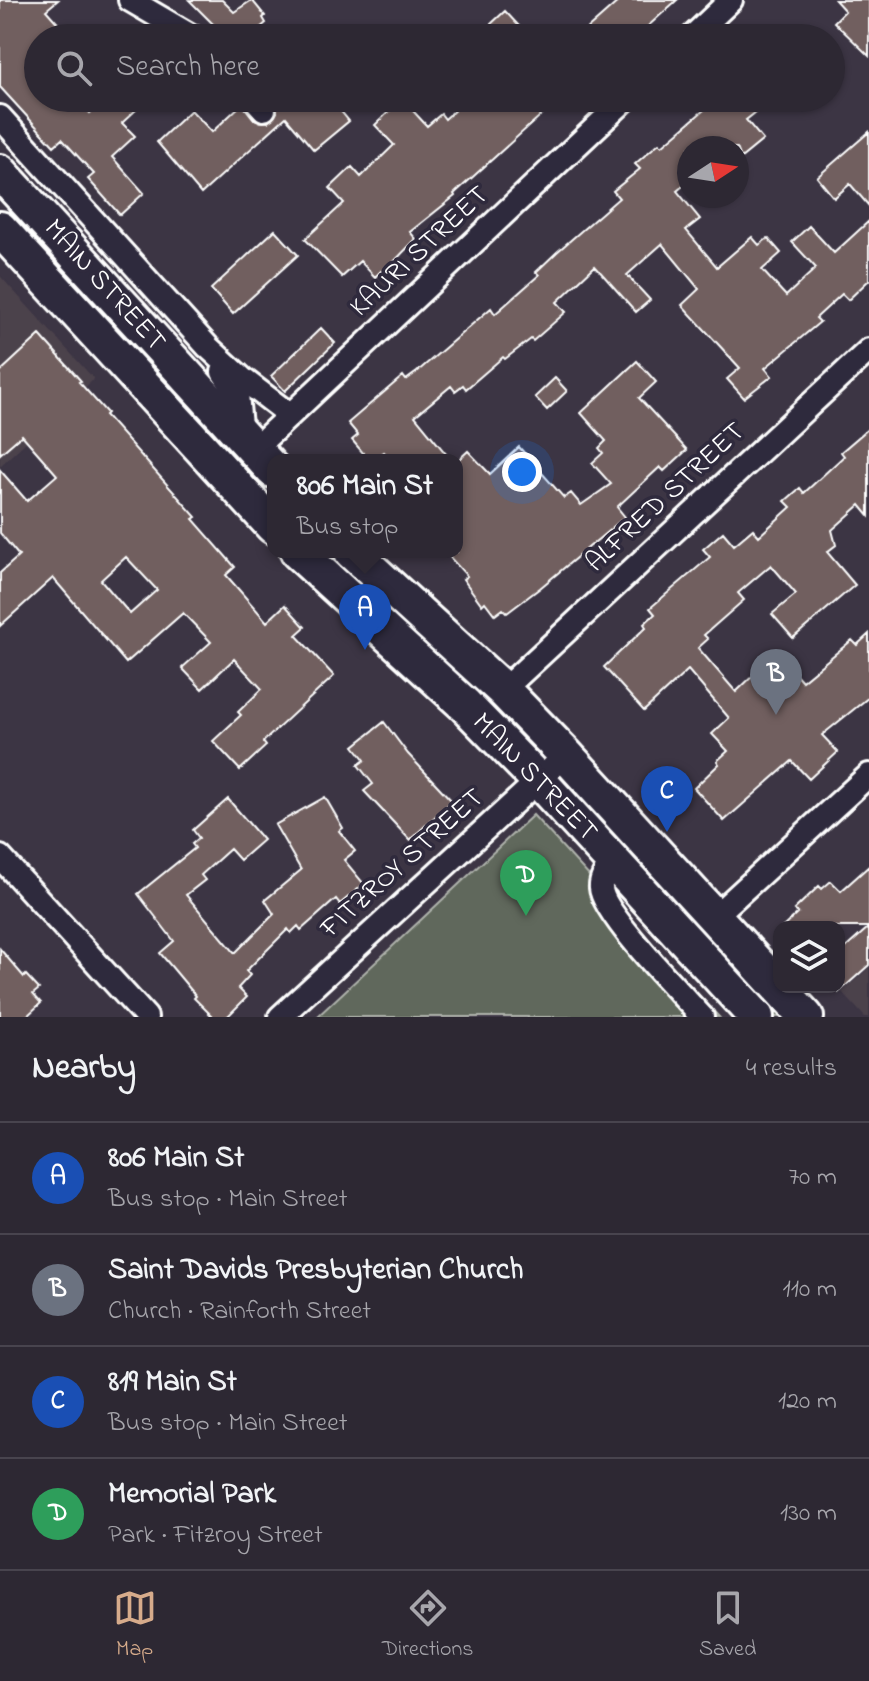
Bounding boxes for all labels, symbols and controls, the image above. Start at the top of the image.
search box [24,24,845,112]
icon: search [52,46,96,90]
text: Search here [116,46,260,90]
north arrow [677,136,749,208]
street label: KAURI STREET [341,177,499,327]
street label: MAIN STREET [33,211,175,361]
street label: ALFRED STREET [577,413,755,583]
your location [502,452,542,492]
popup [267,454,463,558]
text: 806 Main St [297,465,433,509]
text: Bus stop [297,509,398,547]
pin: A [339,584,391,650]
pin: B [750,649,802,715]
street label: MAIN STREET [462,704,606,852]
pin: C [641,766,693,832]
street label: FITZROY STREET [311,779,494,950]
pin: D [500,850,552,916]
map controls [773,921,845,993]
button: layers [773,921,845,993]
text: Nearby [32,1044,136,1094]
text: 4 results [746,1050,837,1088]
text: 806 Main St [108,1137,244,1181]
text: A [50,1159,66,1197]
text: 70 m [788,1159,837,1197]
text: Bus stop · Main Street [108,1181,348,1219]
text: Saint Davids Presbyterian Church [108,1249,524,1293]
text: B [49,1271,67,1309]
text: 110 m [783,1271,837,1309]
text: Church · Rainforth Street [108,1293,371,1331]
text: 819 Main St [108,1361,237,1405]
text: C [51,1383,65,1421]
text: 120 m [778,1383,837,1421]
text: Bus stop · Main Street [108,1405,348,1443]
text: Memorial Park [108,1473,276,1517]
text: D [48,1495,68,1533]
text: 130 m [780,1495,837,1533]
text: Park · Fitzroy Street [108,1517,323,1555]
tab: Map [113,1586,157,1666]
tab: Directions [382,1586,474,1666]
tab: Saved [699,1586,756,1666]

